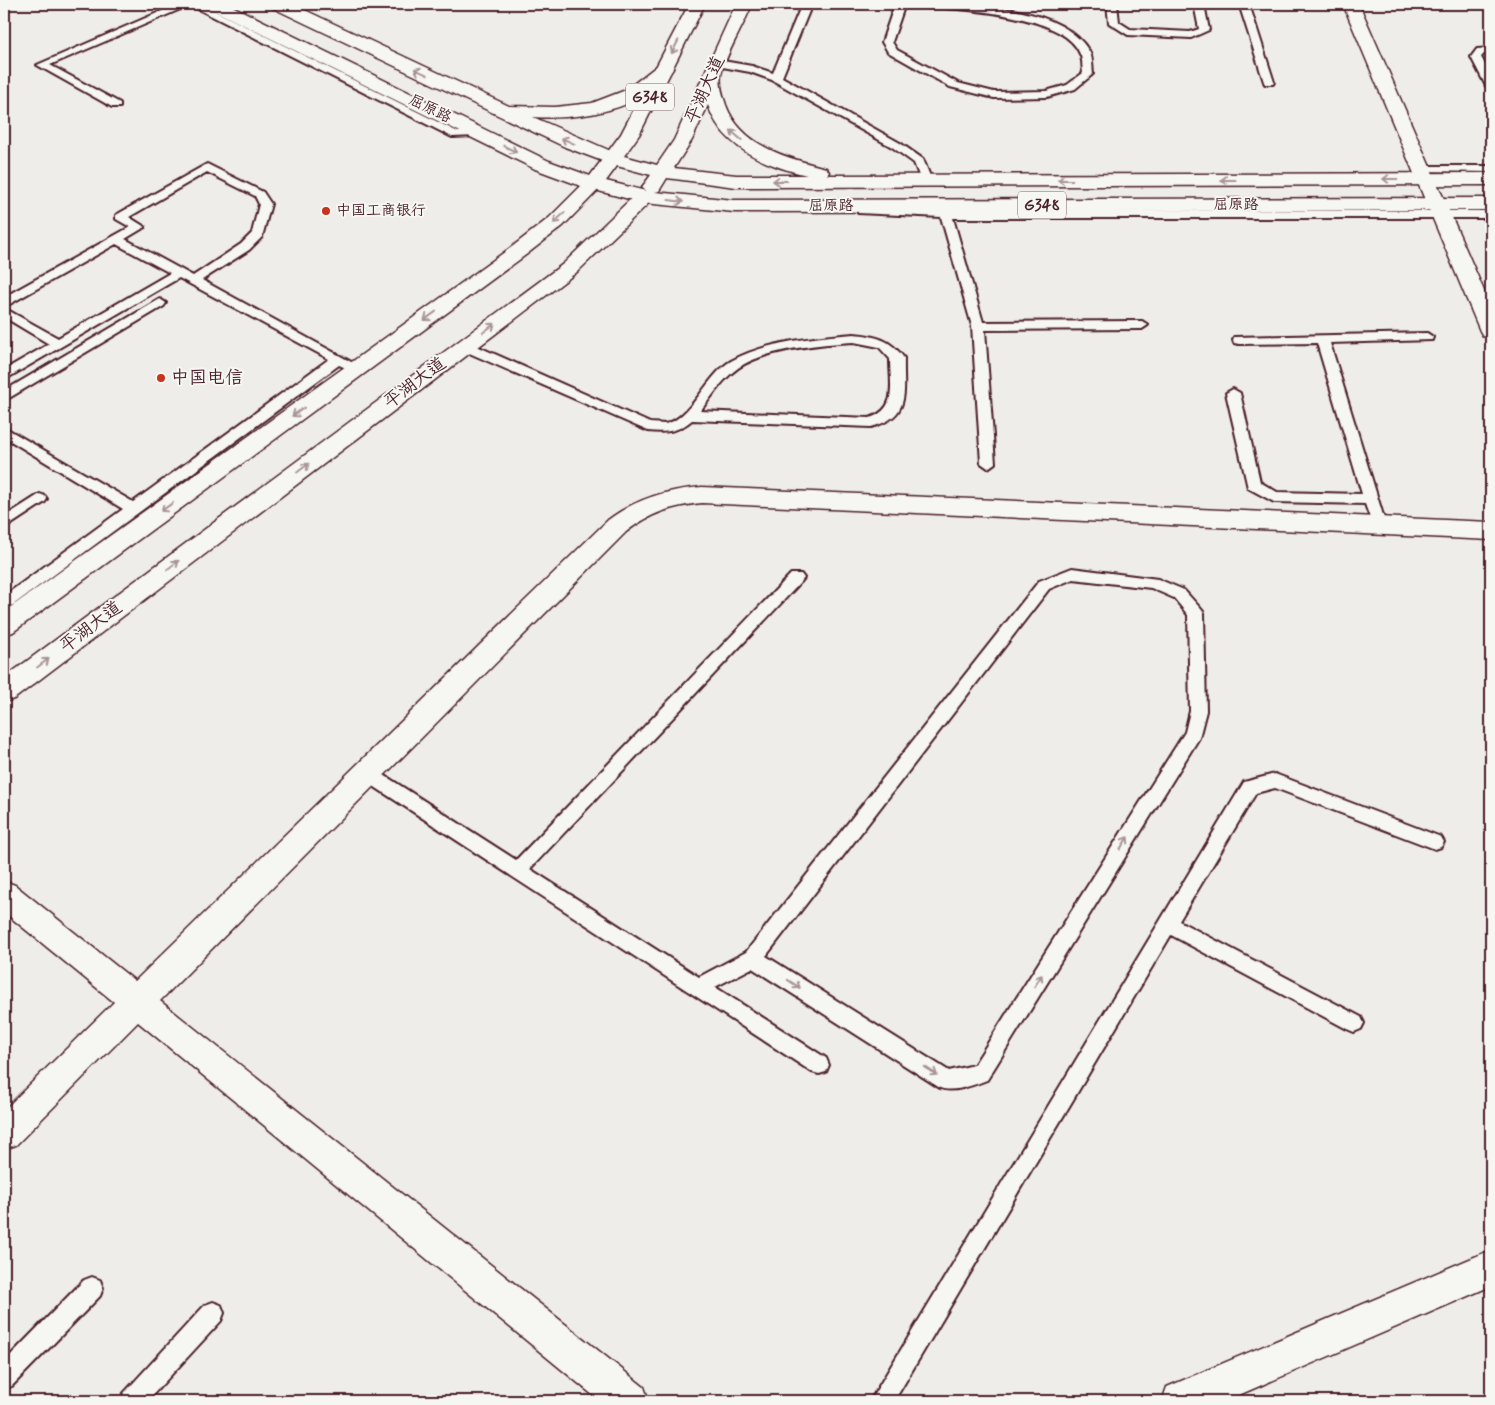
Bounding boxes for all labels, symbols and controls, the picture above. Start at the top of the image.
one-way arrow [670,39,679,54]
street label: 平湖大道 [679,52,731,128]
one-way arrow [414,66,429,76]
road number: G348 [626,84,674,110]
street label: 屈原路 [405,90,455,128]
one-way arrow [729,129,742,140]
one-way arrow [561,136,576,146]
one-way arrow [502,145,517,154]
one-way arrow [1382,174,1398,184]
one-way arrow [1057,175,1074,185]
one-way arrow [1220,175,1236,185]
one-way arrow [772,176,788,186]
road number: G348 [1018,192,1066,218]
street label: 屈原路 [1213,195,1259,215]
one-way arrow [668,196,684,206]
street label: 屈原路 [808,196,854,216]
place label: 中国工商银行 [336,201,426,221]
marker: 中国工商银行 [320,205,332,217]
one-way arrow [553,212,566,224]
one-way arrow [423,311,437,321]
one-way arrow [482,323,496,333]
street label: 平湖大道 [379,352,451,414]
place label: 中国电信 [171,366,243,390]
marker: 中国电信 [155,372,167,384]
one-way arrow [292,406,305,417]
one-way arrow [296,463,310,473]
one-way arrow [160,502,174,512]
one-way arrow [166,560,179,571]
street label: 平湖大道 [55,596,127,658]
one-way arrow [36,658,50,668]
one-way arrow [1120,836,1130,850]
one-way arrow [1033,974,1043,988]
one-way arrow [786,979,800,989]
one-way arrow [923,1067,937,1077]

